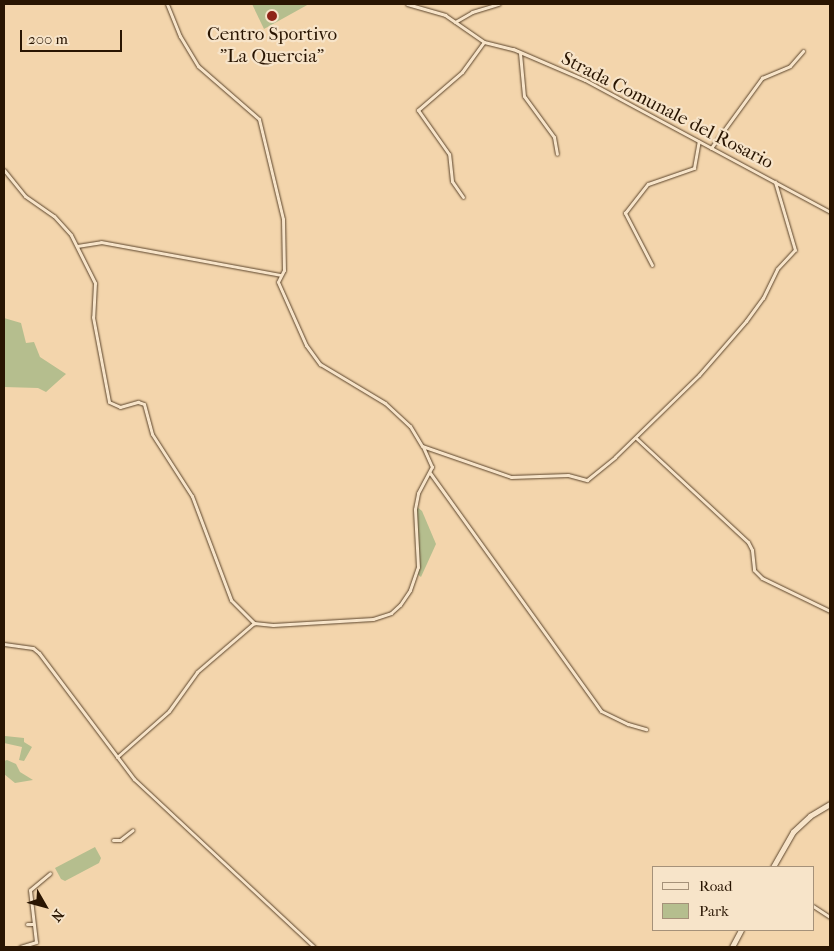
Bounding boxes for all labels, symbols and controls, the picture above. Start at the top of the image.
marker: Centro Sportivo "La Quercia" [266,10,278,22]
scale bar [22,20,125,52]
place label: Centro Sportivo "La Quercia" [207,24,337,68]
text: 200 m [28,30,68,48]
street label: Strada Comunale del Rosario [557,48,777,174]
legend [652,866,814,931]
text: Road [699,877,732,895]
north arrow [20,881,70,931]
text: Park [699,902,729,920]
text: N [47,906,67,925]

